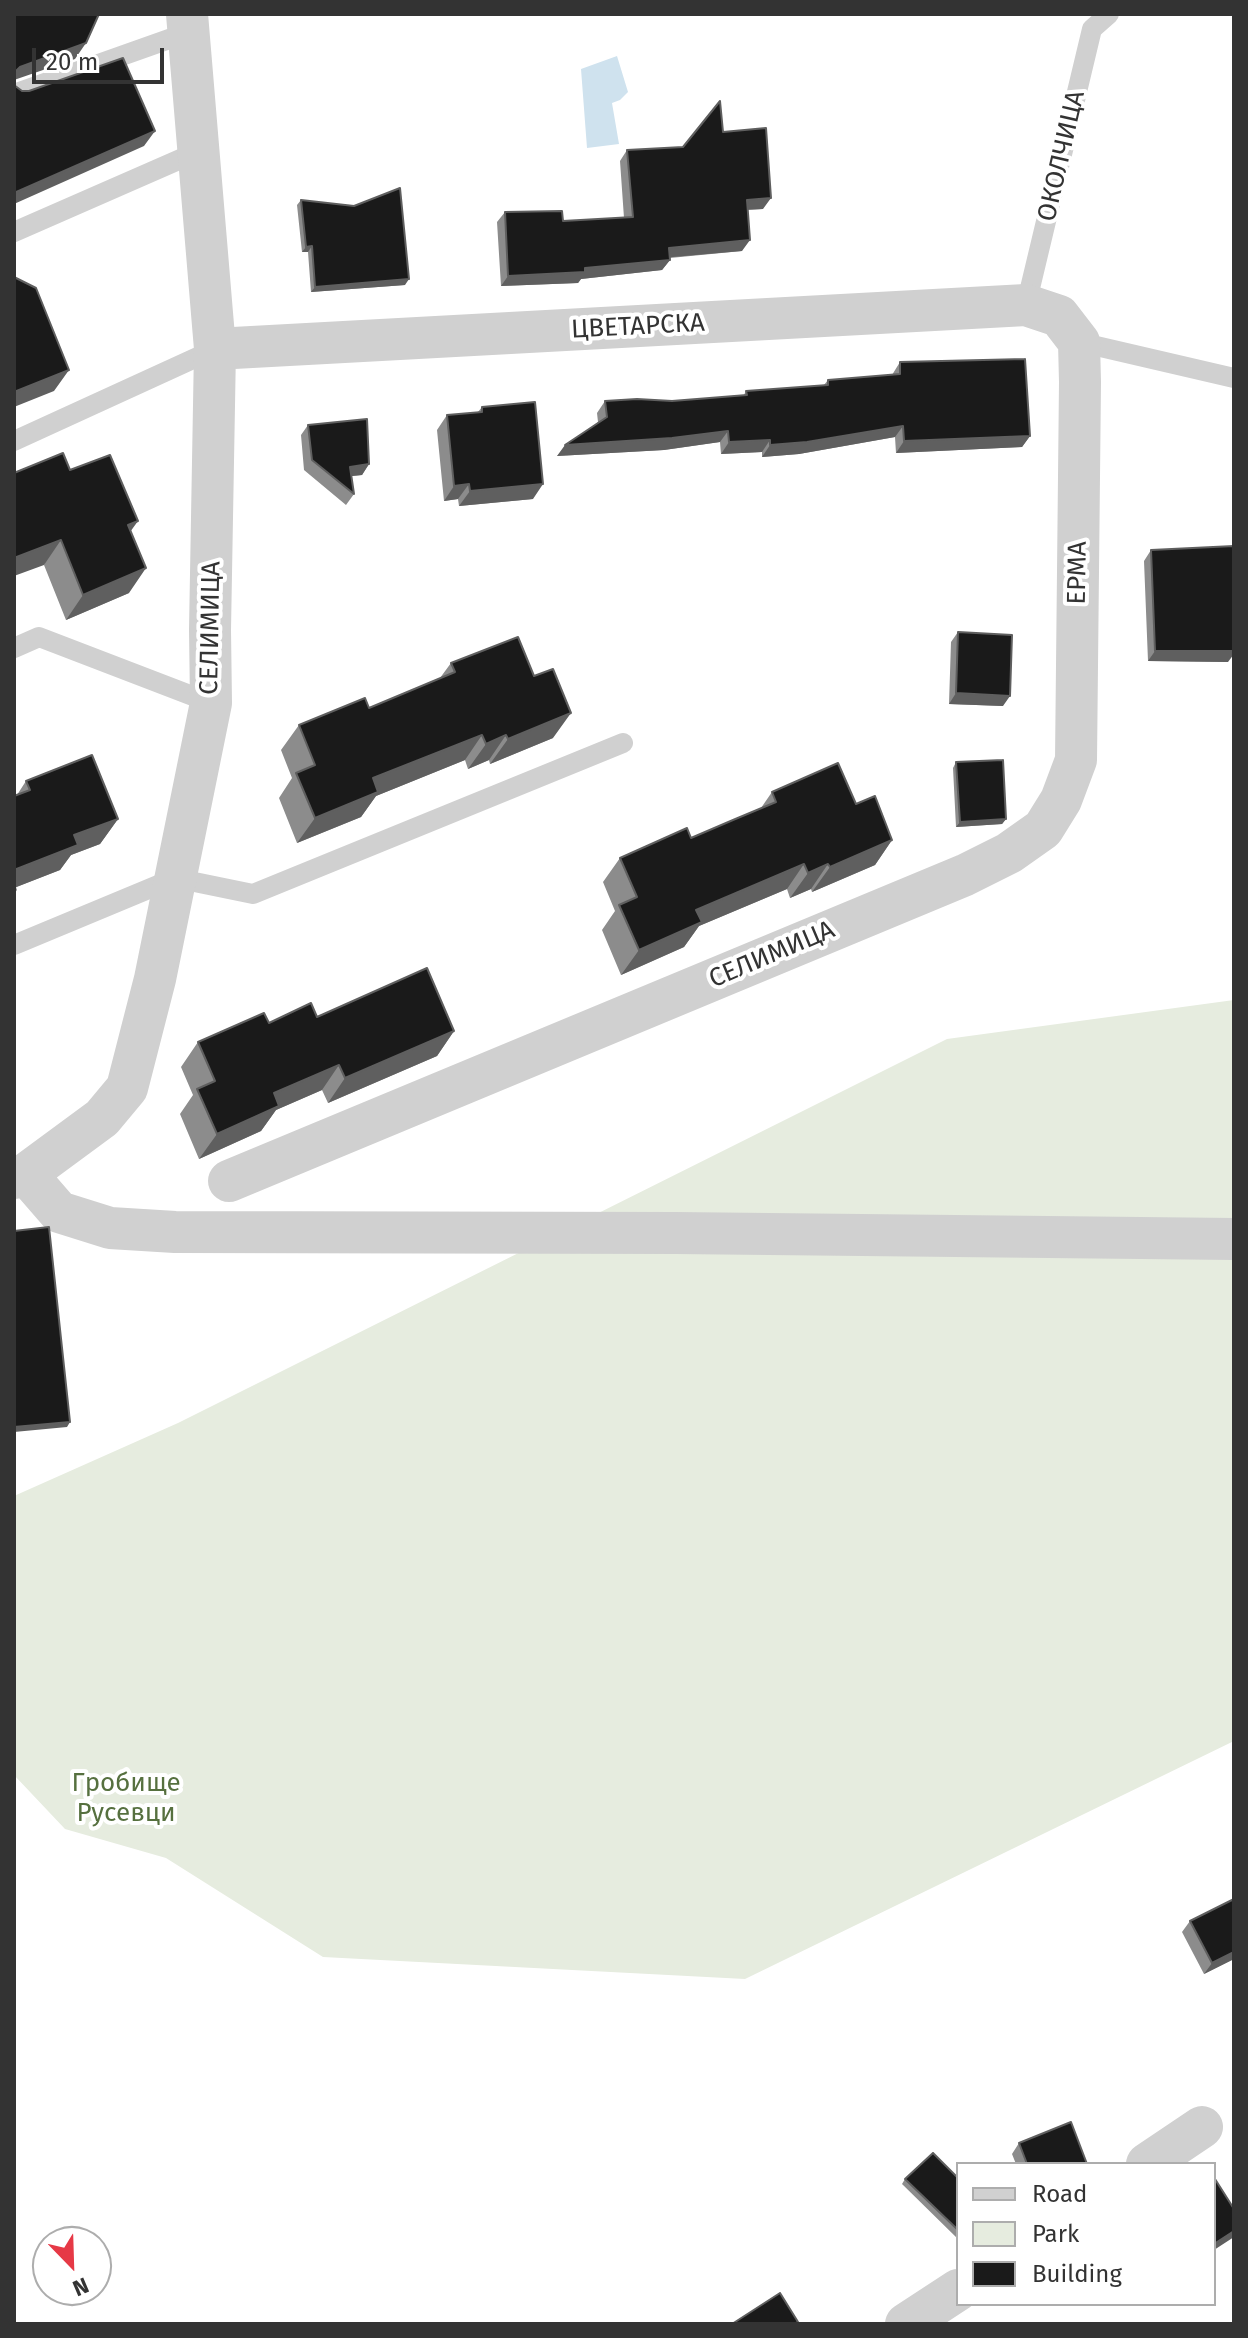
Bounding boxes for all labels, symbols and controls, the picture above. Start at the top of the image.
scale bar [36,32,168,82]
text: 20 m [46,48,98,76]
street label: ОКОЛЧИЦА [1032,87,1092,225]
street label: ЦВЕТАРСКА [570,308,706,346]
street label: ЕРМА [1062,541,1094,605]
street label: СЕЛИМИЦА [194,561,228,695]
street label: СЕЛИМИЦА [704,915,840,995]
park label: Гробище Русевци [71,1768,181,1830]
legend [956,2162,1216,2306]
text: Road [1032,2180,1087,2208]
text: Park [1032,2220,1079,2248]
north arrow [32,2226,112,2306]
text: Building [1032,2260,1122,2288]
text: N [69,2271,93,2302]

